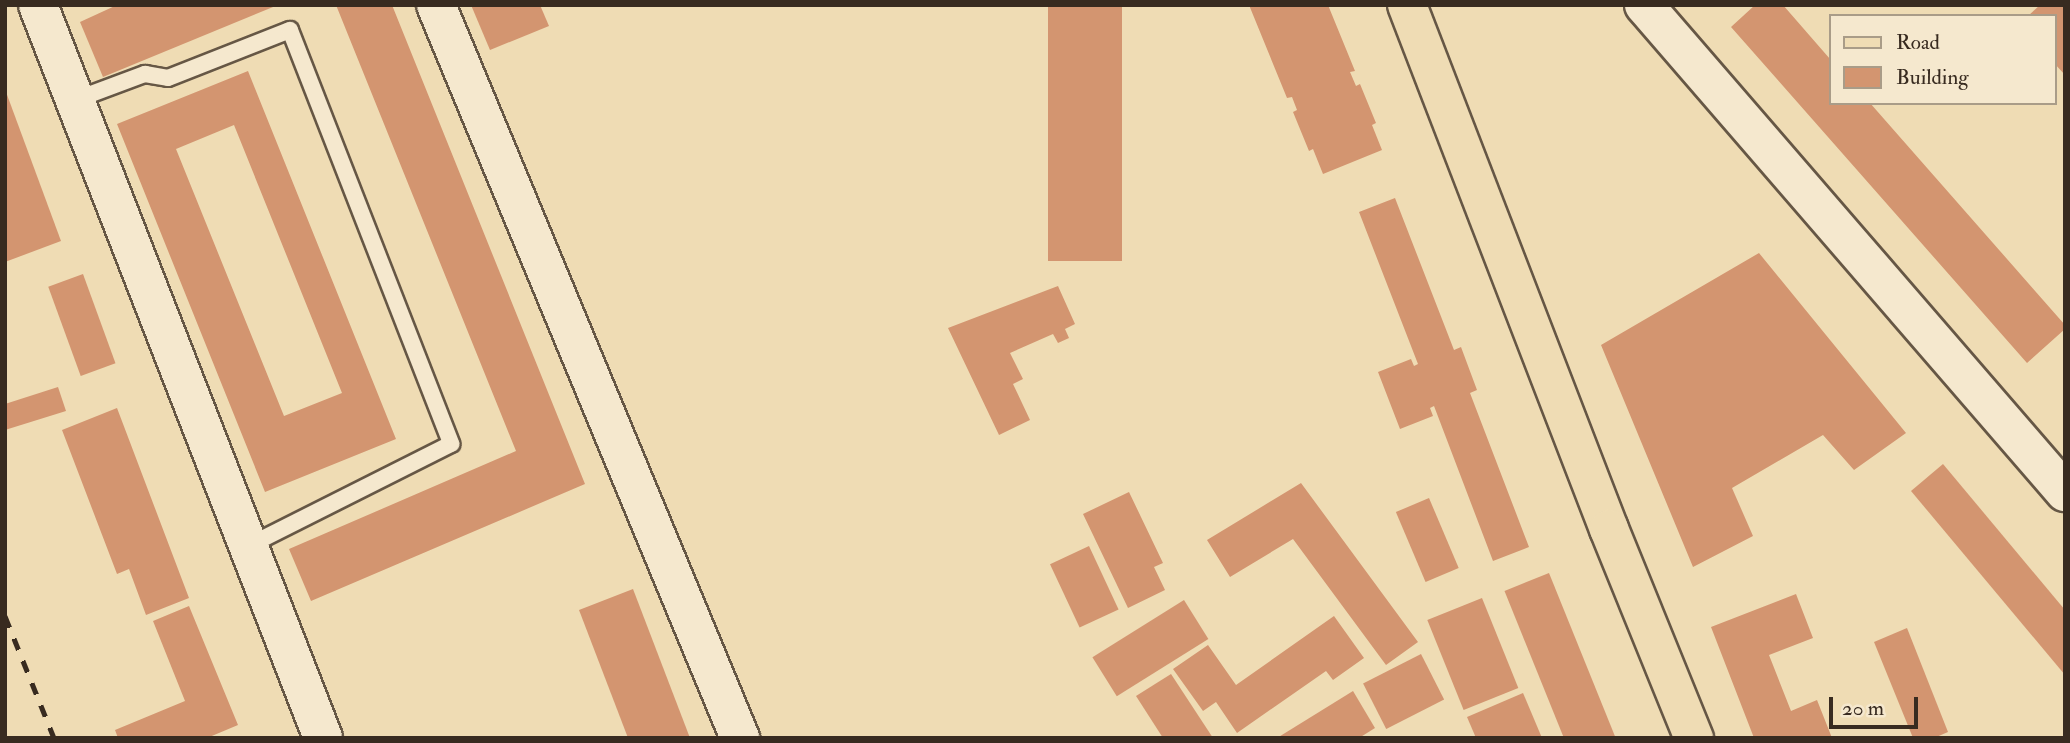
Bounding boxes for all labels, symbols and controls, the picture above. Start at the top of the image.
legend [1828,14,2056,105]
text: Road [1896,29,1940,56]
text: Building [1896,64,1969,91]
scale bar [1832,684,1921,728]
text: 20 m [1842,695,1884,722]

